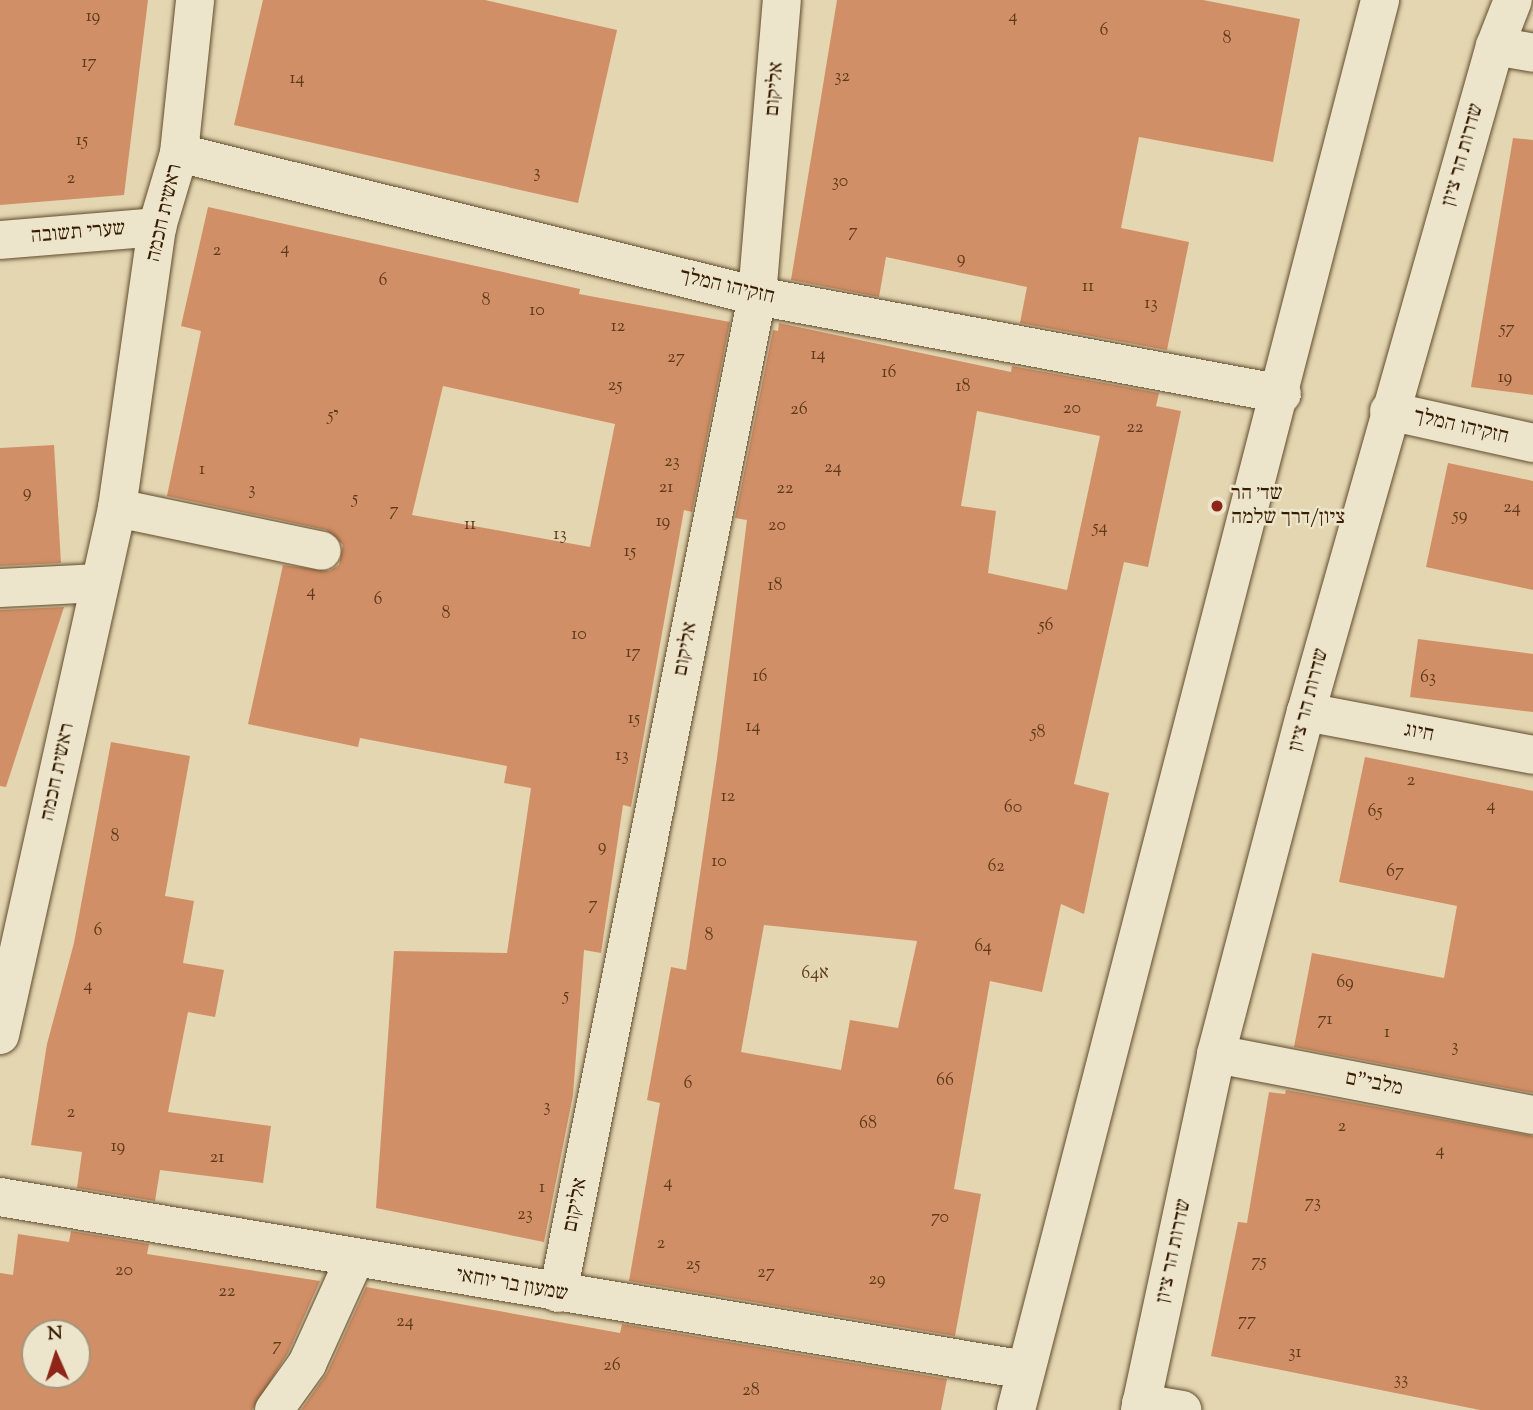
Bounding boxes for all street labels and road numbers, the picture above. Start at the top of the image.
street label: אליקום [760,61,790,117]
street label: שדרות הר ציון [1436,101,1490,209]
street label: ראשית חכמה [141,162,189,264]
street label: שערי תשובה [30,216,126,250]
street label: חזקיהו המלך [677,264,777,310]
street label: חזקיהו המלך [1411,404,1511,450]
street label: אליקום [668,620,704,678]
street label: שדרות הר ציון [1283,646,1335,754]
street label: חיוג [1402,718,1436,748]
street label: ראשית חכמה [35,721,81,823]
street label: מלבי"ם [1343,1066,1405,1102]
street label: אליקום [558,1176,594,1234]
street label: שדרות הר ציון [1151,1197,1197,1305]
street label: שמעון בר יוחאי [454,1263,570,1307]

